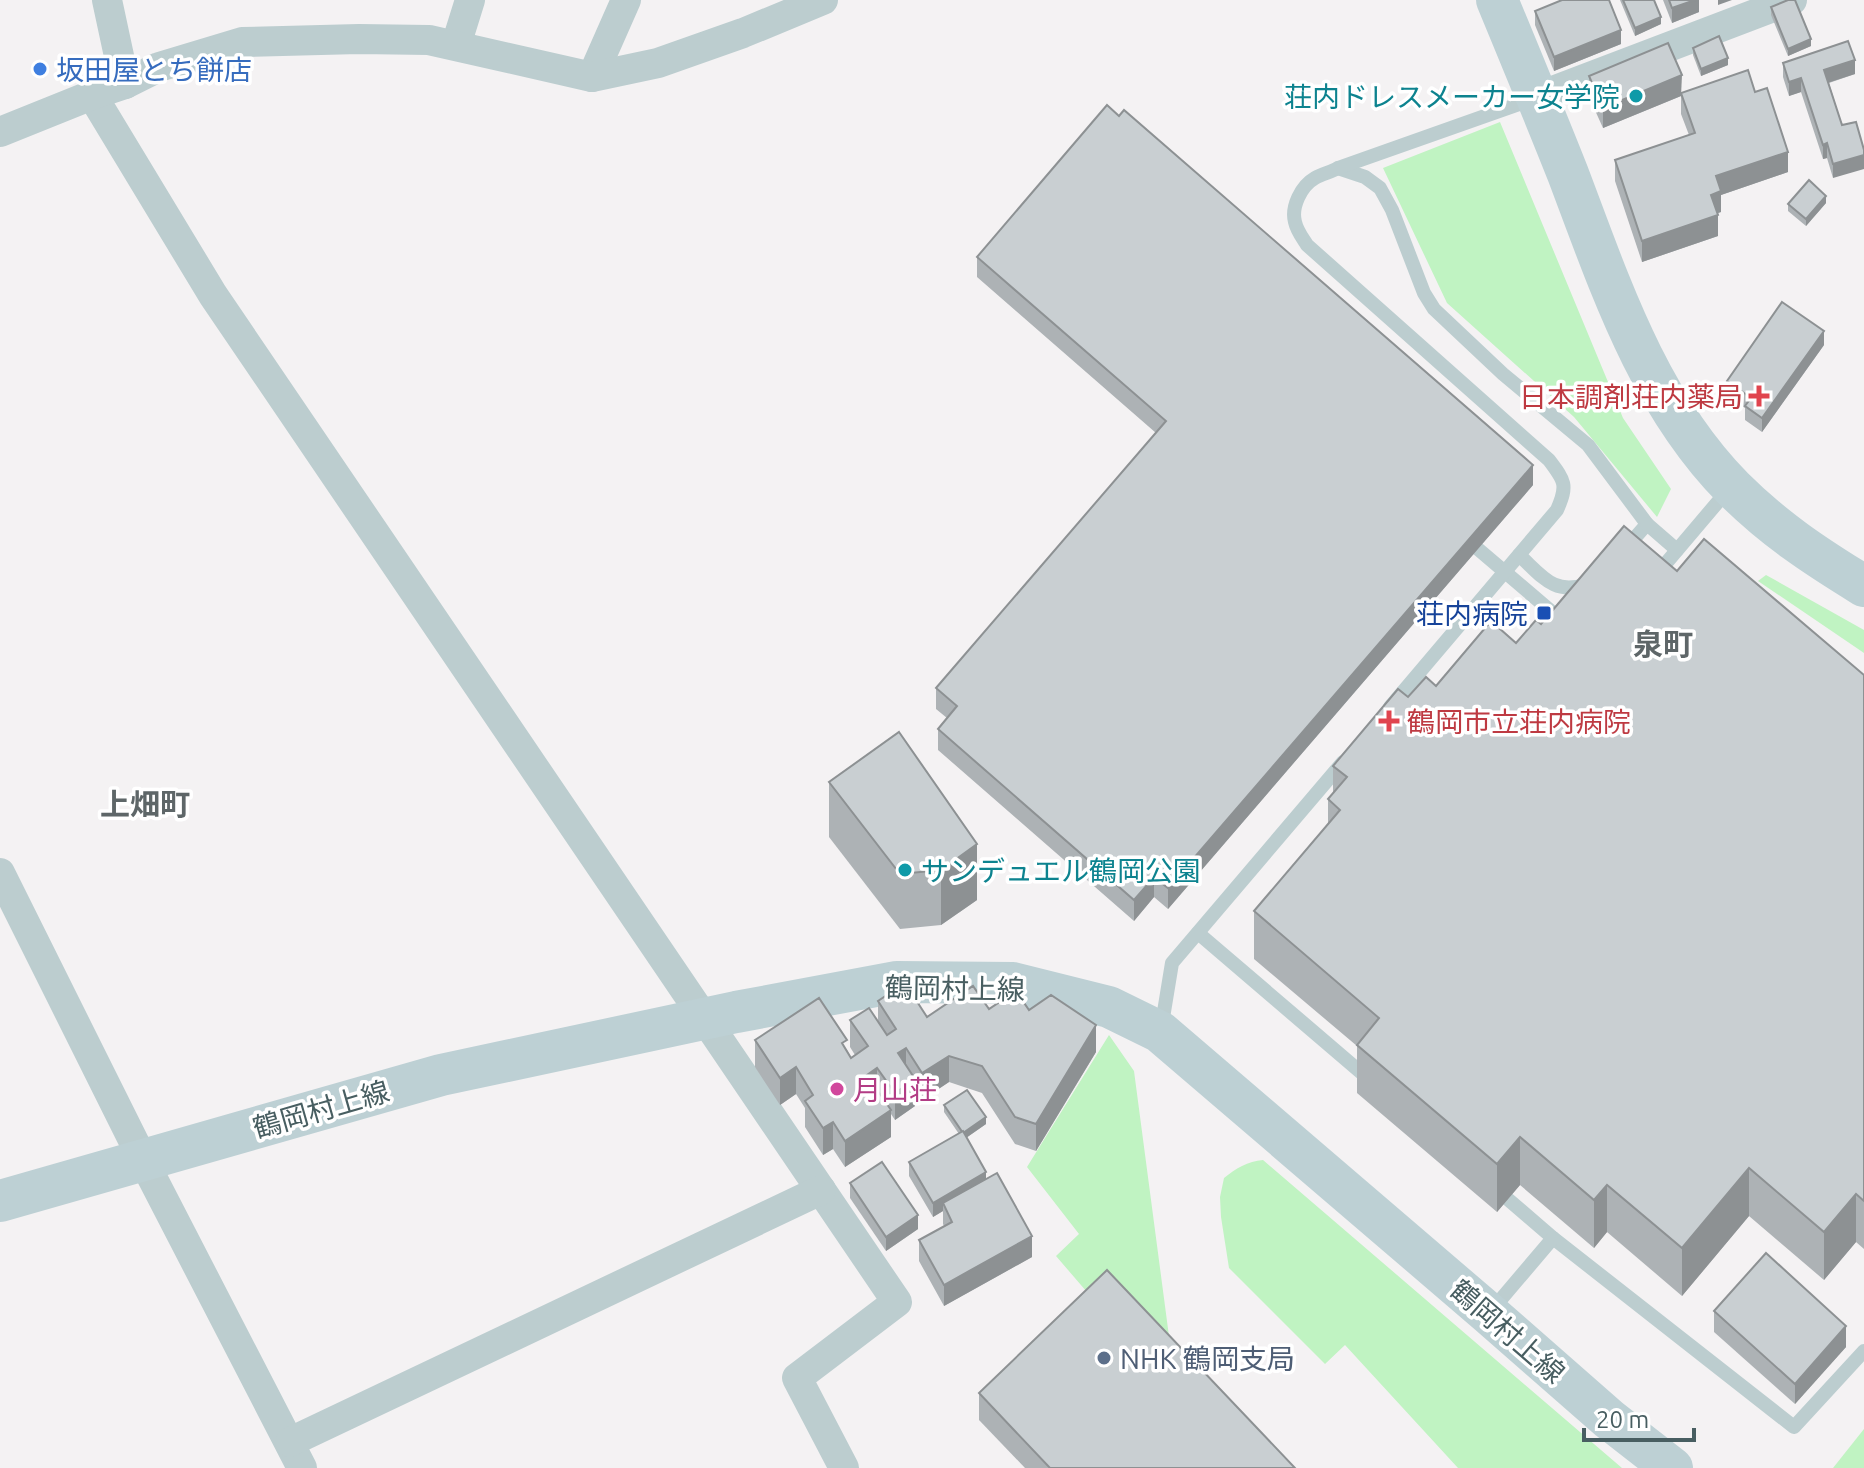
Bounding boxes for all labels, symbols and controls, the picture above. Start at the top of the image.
place label: 坂田屋とち餅店 [56,54,252,85]
marker: 坂田屋とち餅店 [31,60,49,78]
place label: 荘内ドレスメーカー女学院 [1284,81,1620,112]
marker: 荘内ドレスメーカー女学院 [1627,87,1645,105]
place label: 日本調剤荘内薬局 [1519,381,1743,412]
marker: 日本調剤荘内薬局 [1750,387,1768,405]
place label: 荘内病院 [1416,598,1528,629]
marker: 荘内病院 [1535,604,1553,622]
district label: 泉町 [1633,627,1693,661]
place label: 鶴岡市立荘内病院 [1407,706,1631,737]
marker: 鶴岡市立荘内病院 [1378,710,1400,732]
district label: 上畑町 [100,787,190,821]
place label: サンデュエル鶴岡公園 [921,855,1201,886]
marker: サンデュエル鶴岡公園 [896,861,914,879]
street label: 鶴岡村上線 [885,971,1025,1005]
place label: 月山荘 [853,1074,937,1105]
street label: 鶴岡村上線 [249,1075,393,1143]
marker: 月山荘 [828,1080,846,1098]
street label: 鶴岡村上線 [1445,1273,1571,1389]
place label: NHK 鶴岡支局 [1120,1343,1295,1374]
marker: NHK 鶴岡支局 [1095,1349,1113,1367]
scale bar [1584,1392,1694,1442]
text: 20 m [1596,1406,1649,1433]

